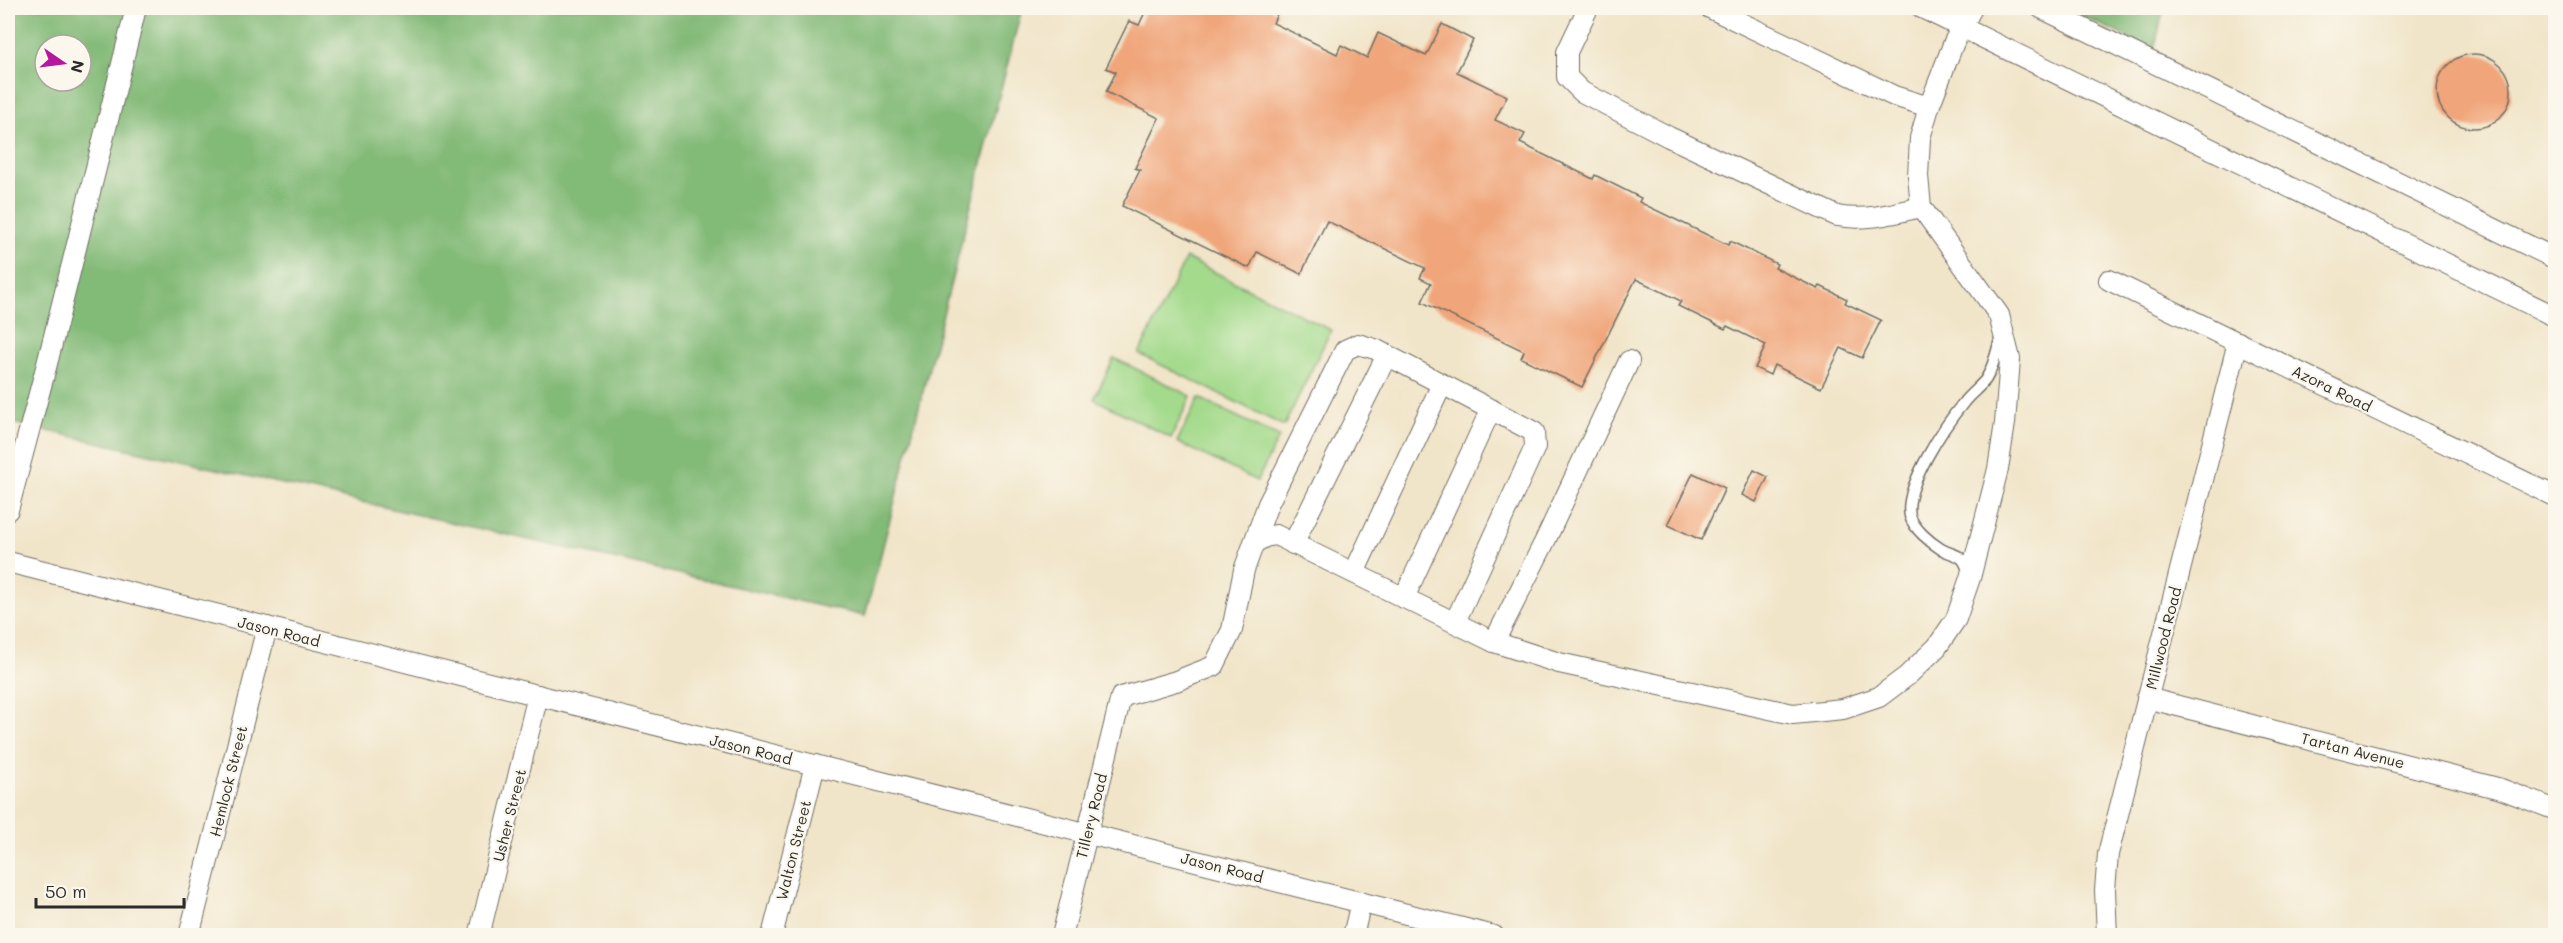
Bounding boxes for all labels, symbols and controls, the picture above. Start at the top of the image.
north arrow [33,33,93,93]
text: N [66,58,90,75]
street label: Azora Road [2289,360,2375,416]
street label: Millwood Road [2141,585,2185,691]
street label: Jason Road [236,611,322,651]
street label: Hemlock Street [205,723,251,839]
street label: Tartan Avenue [2299,727,2407,773]
street label: Jason Road [708,729,794,769]
street label: Usher Street [488,766,530,864]
street label: Tillery Road [1071,771,1111,861]
street label: Walton Street [771,798,815,902]
street label: Jason Road [1179,847,1265,887]
scale bar [36,871,184,909]
text: 50 m [45,879,87,903]

